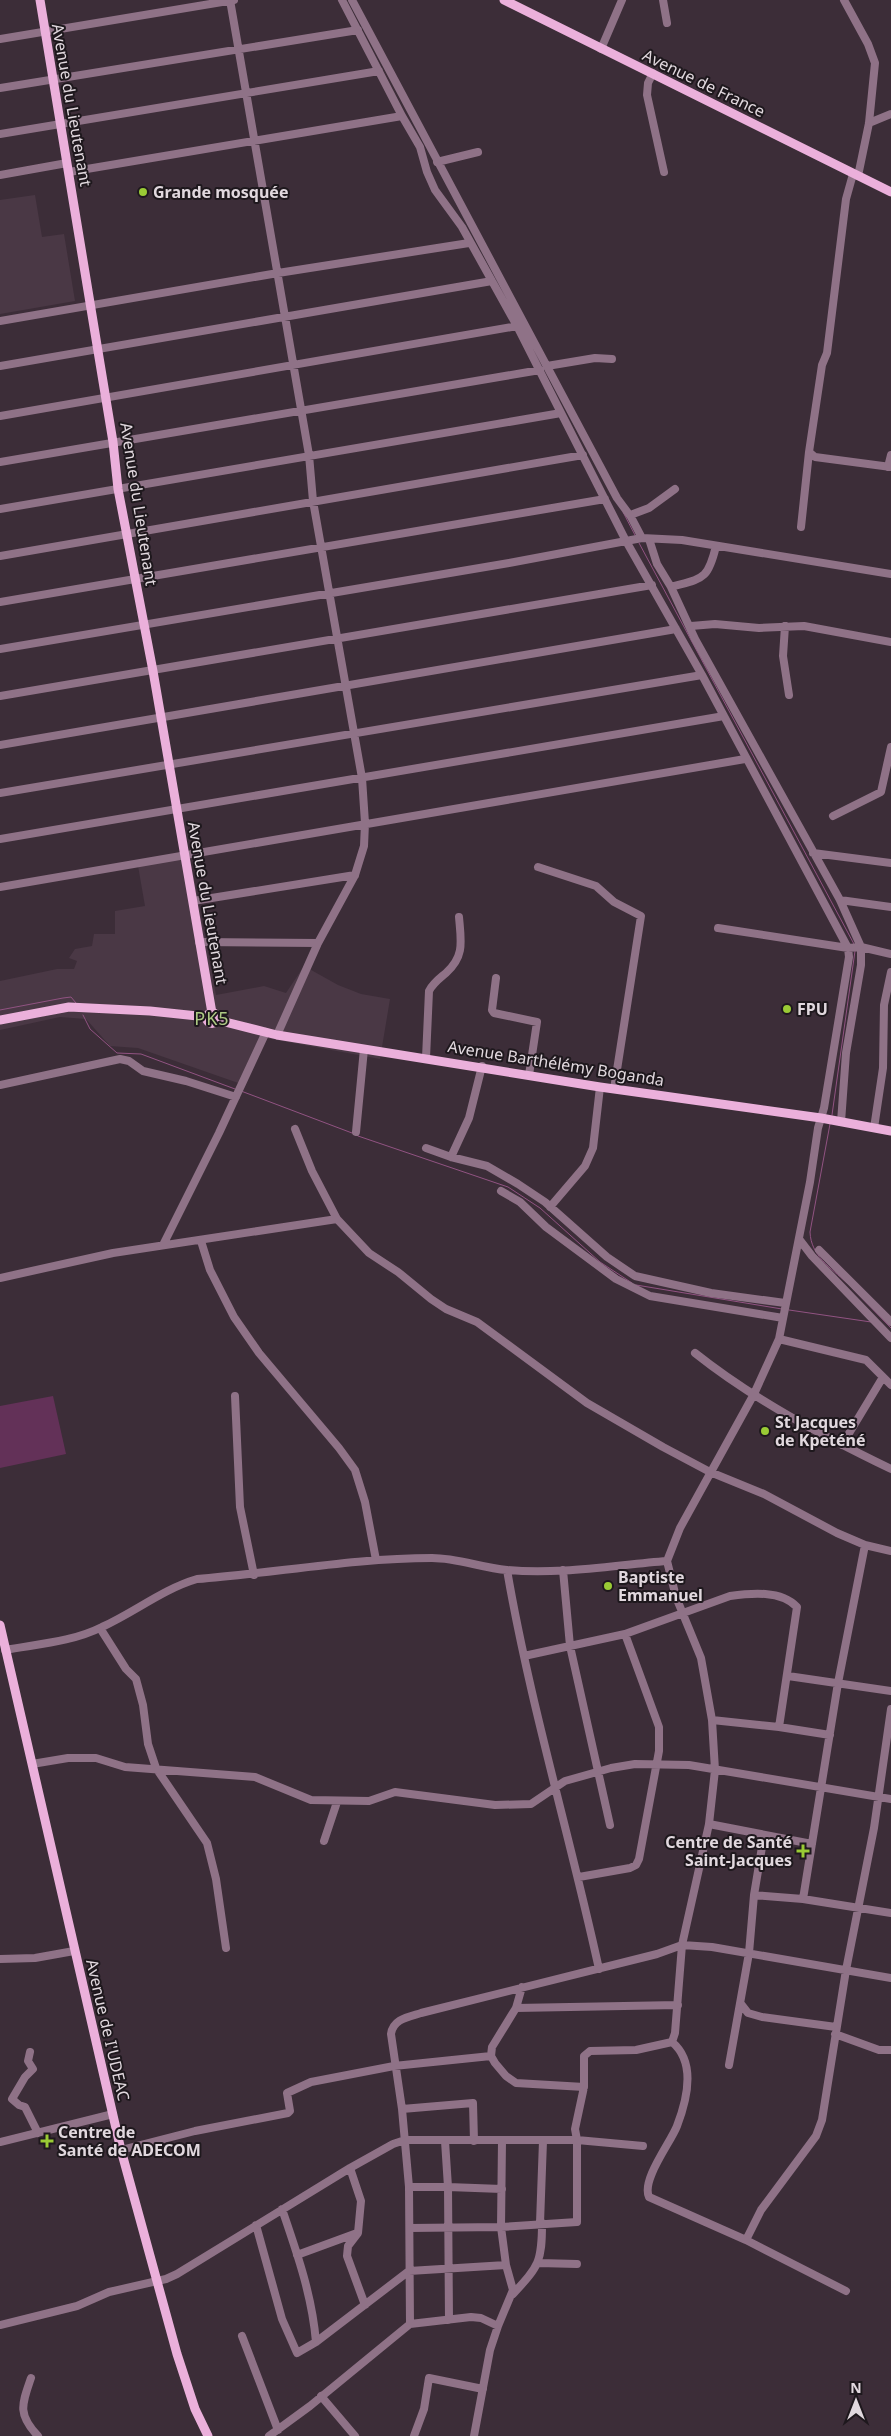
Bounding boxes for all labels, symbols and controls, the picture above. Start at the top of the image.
street label: Avenue du Lieutenant [47,22,97,188]
street label: Avenue de France [639,44,769,122]
place label: Grande mosquée [153,181,288,203]
marker: Grande mosquée [137,186,149,198]
street label: Avenue du Lieutenant [115,421,163,587]
street label: Avenue du Lieutenant [183,820,233,986]
place label: FPU [797,998,828,1020]
marker: FPU [781,1003,793,1015]
district label: PK5 [194,1006,230,1030]
street label: Avenue Barthélémy Boganda [446,1035,666,1091]
place label: St Jacques de Kpeténé [775,1411,866,1451]
marker: St Jacques de Kpeténé [759,1425,771,1437]
place label: Baptiste Emmanuel [618,1566,703,1606]
marker: Baptiste Emmanuel [602,1580,614,1592]
place label: Centre de Santé Saint-Jacques [665,1831,792,1871]
marker: Centre de Santé Saint-Jacques [796,1844,810,1858]
street label: Avenue de I'UDEAC [81,1957,135,2103]
place label: Centre de Santé de ADECOM [58,2121,201,2161]
marker: Centre de Santé de ADECOM [40,2134,54,2148]
north arrow [831,2376,881,2426]
text: N [850,2378,862,2397]

